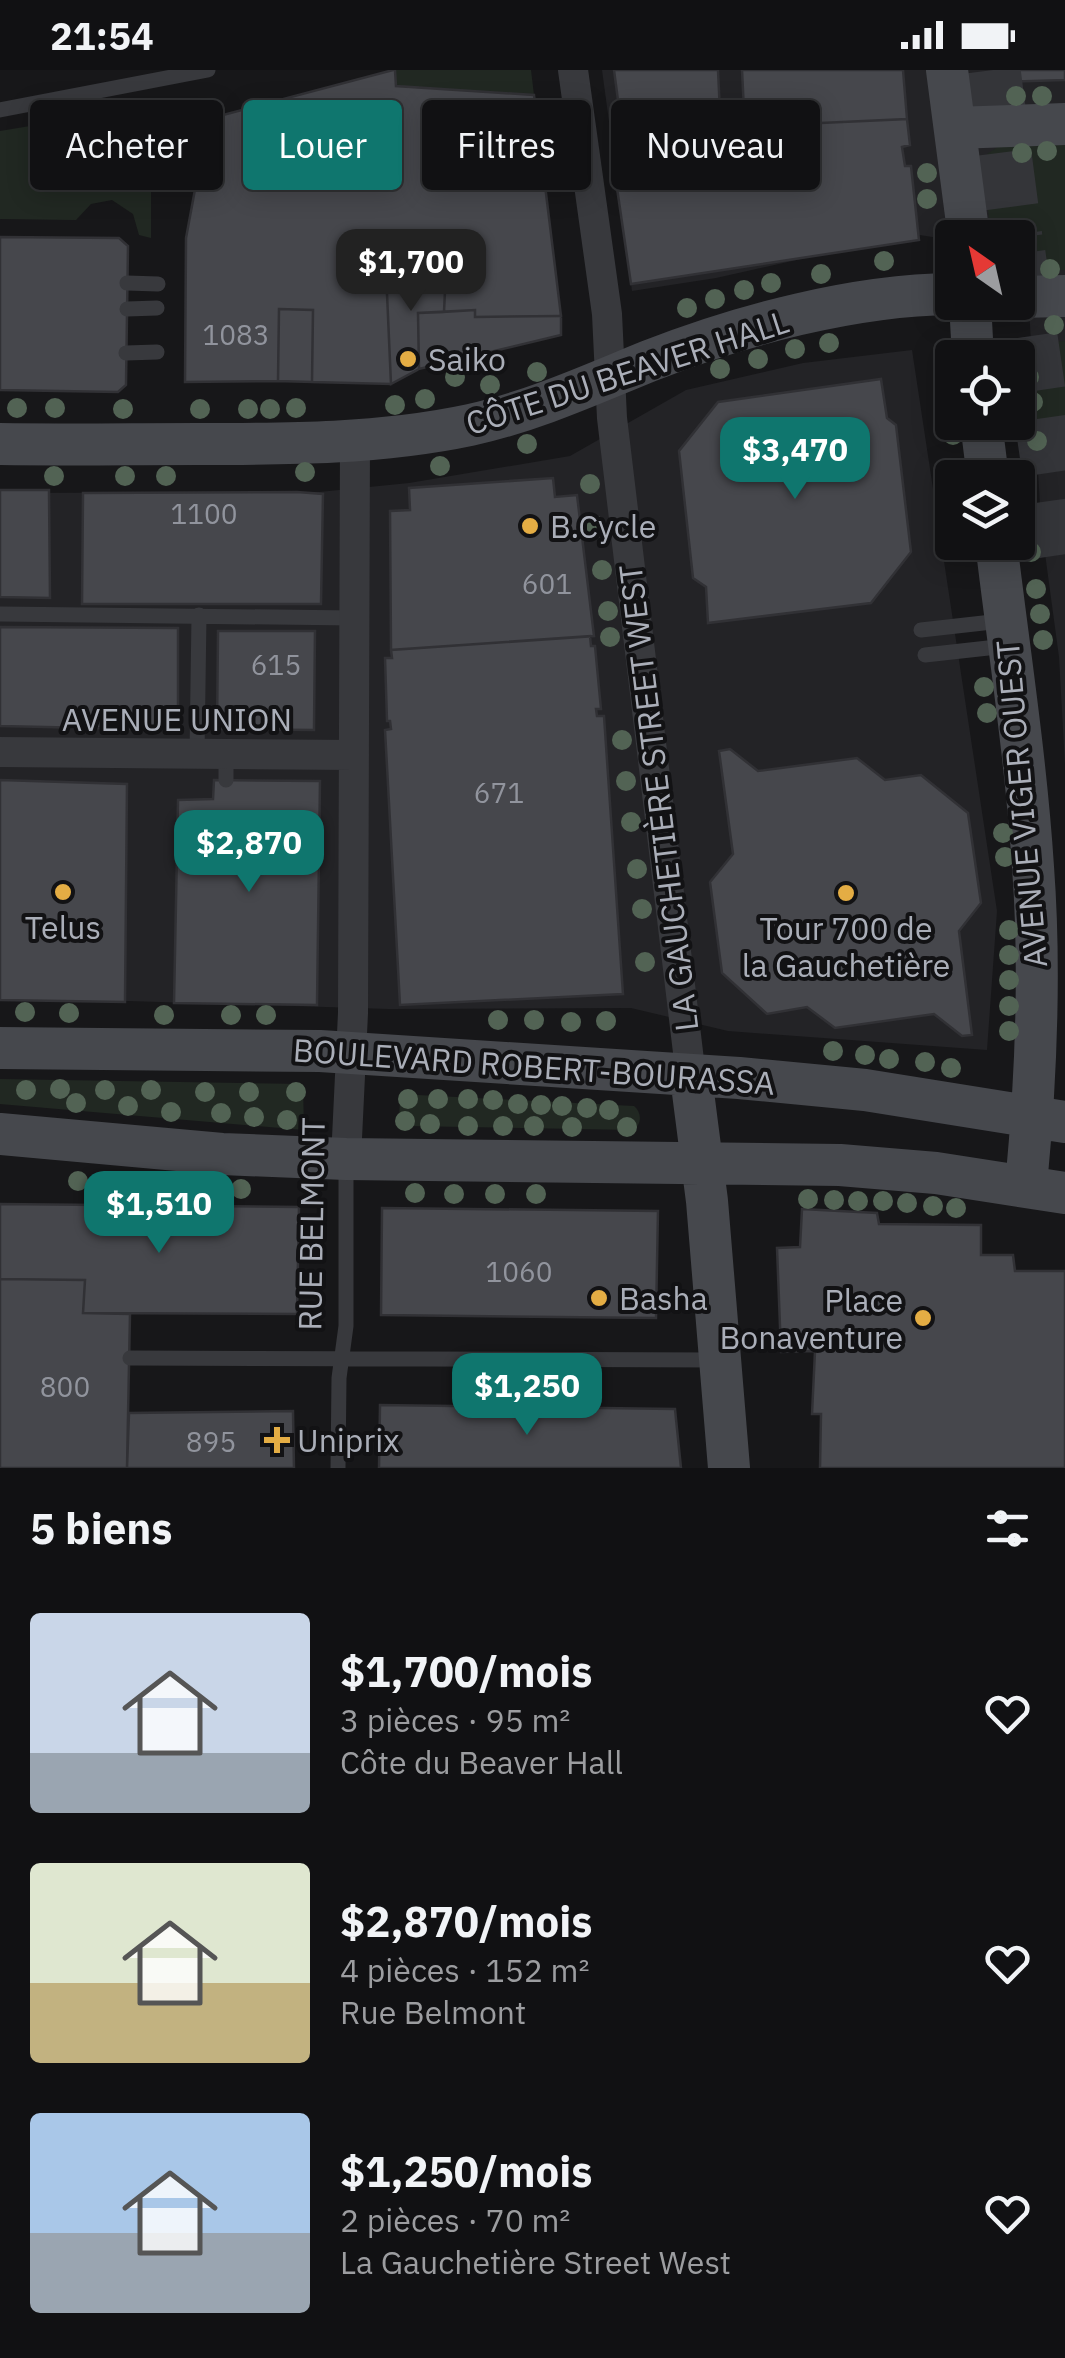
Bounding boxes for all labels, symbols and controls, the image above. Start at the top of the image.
text: 21:54 [50,11,154,60]
chip: Acheter [30,100,223,190]
chip: Louer [243,100,402,190]
chip: Filtres [422,100,591,190]
chip: Nouveau [611,100,820,190]
north arrow [935,220,1035,320]
map controls [935,220,1035,560]
pin: $1,700 [330,229,492,314]
text: $1,700 [358,240,464,282]
street label: CÔTE DU BEAVER HALL [460,300,794,444]
house number: 1083 [202,316,270,353]
place label: Saiko [428,338,506,380]
button: locate [935,340,1035,440]
marker: Saiko [397,348,419,370]
pin: $3,470 [714,417,876,502]
text: $3,470 [742,428,848,470]
button: layers [935,460,1035,560]
house number: 1100 [170,495,238,532]
place label: B.Cycle [550,505,656,547]
marker: B.Cycle [519,515,541,537]
street label: LA GAUCHETIÈRE STREET WEST [609,562,707,1034]
house number: 601 [522,565,572,602]
street label: AVENUE VIGER OUEST [986,639,1056,969]
house number: 615 [251,646,301,683]
street label: AVENUE UNION [62,698,292,740]
house number: 671 [474,774,524,811]
pin: $2,870 [168,810,330,895]
text: $2,870 [196,821,302,863]
marker: Telus [52,881,74,903]
marker: Tour 700 de la Gauchetière [835,882,857,904]
place label: Telus [25,906,101,948]
place label: Tour 700 de la Gauchetière [742,907,950,986]
street label: BOULEVARD ROBERT-BOURASSA [292,1028,776,1104]
street label: RUE BELMONT [288,1117,334,1331]
pin: $1,510 [78,1171,240,1256]
text: $1,510 [106,1182,212,1224]
house number: 1060 [485,1253,553,1290]
place label: Basha [619,1277,708,1319]
place label: Place Bonaventure [719,1279,903,1358]
marker: Basha [588,1287,610,1309]
marker: Place Bonaventure [912,1307,934,1329]
pin: $1,250 [446,1353,608,1438]
text: $1,250 [474,1364,580,1406]
house number: 800 [40,1368,90,1405]
place label: Uniprix [297,1419,399,1461]
house number: 895 [186,1423,236,1460]
marker: Uniprix [266,1429,288,1451]
text: 5 biens [30,1501,172,1556]
icon: filters [980,1501,1035,1556]
text: $1,700/mois [340,1644,592,1699]
icon: home [110,1653,230,1773]
icon: heart [980,1686,1035,1741]
text: 3 pièces · 95 m² [340,1699,570,1741]
text: Côte du Beaver Hall [340,1741,623,1783]
text: $2,870/mois [340,1894,592,1949]
icon: home [110,1903,230,2023]
icon: heart [980,1936,1035,1991]
text: 4 pièces · 152 m² [340,1949,590,1991]
text: Rue Belmont [340,1991,526,2033]
text: $1,250/mois [340,2144,592,2199]
icon: home [110,2153,230,2273]
icon: heart [980,2186,1035,2241]
text: 2 pièces · 70 m² [340,2199,570,2241]
text: La Gauchetière Street West [340,2241,731,2283]

